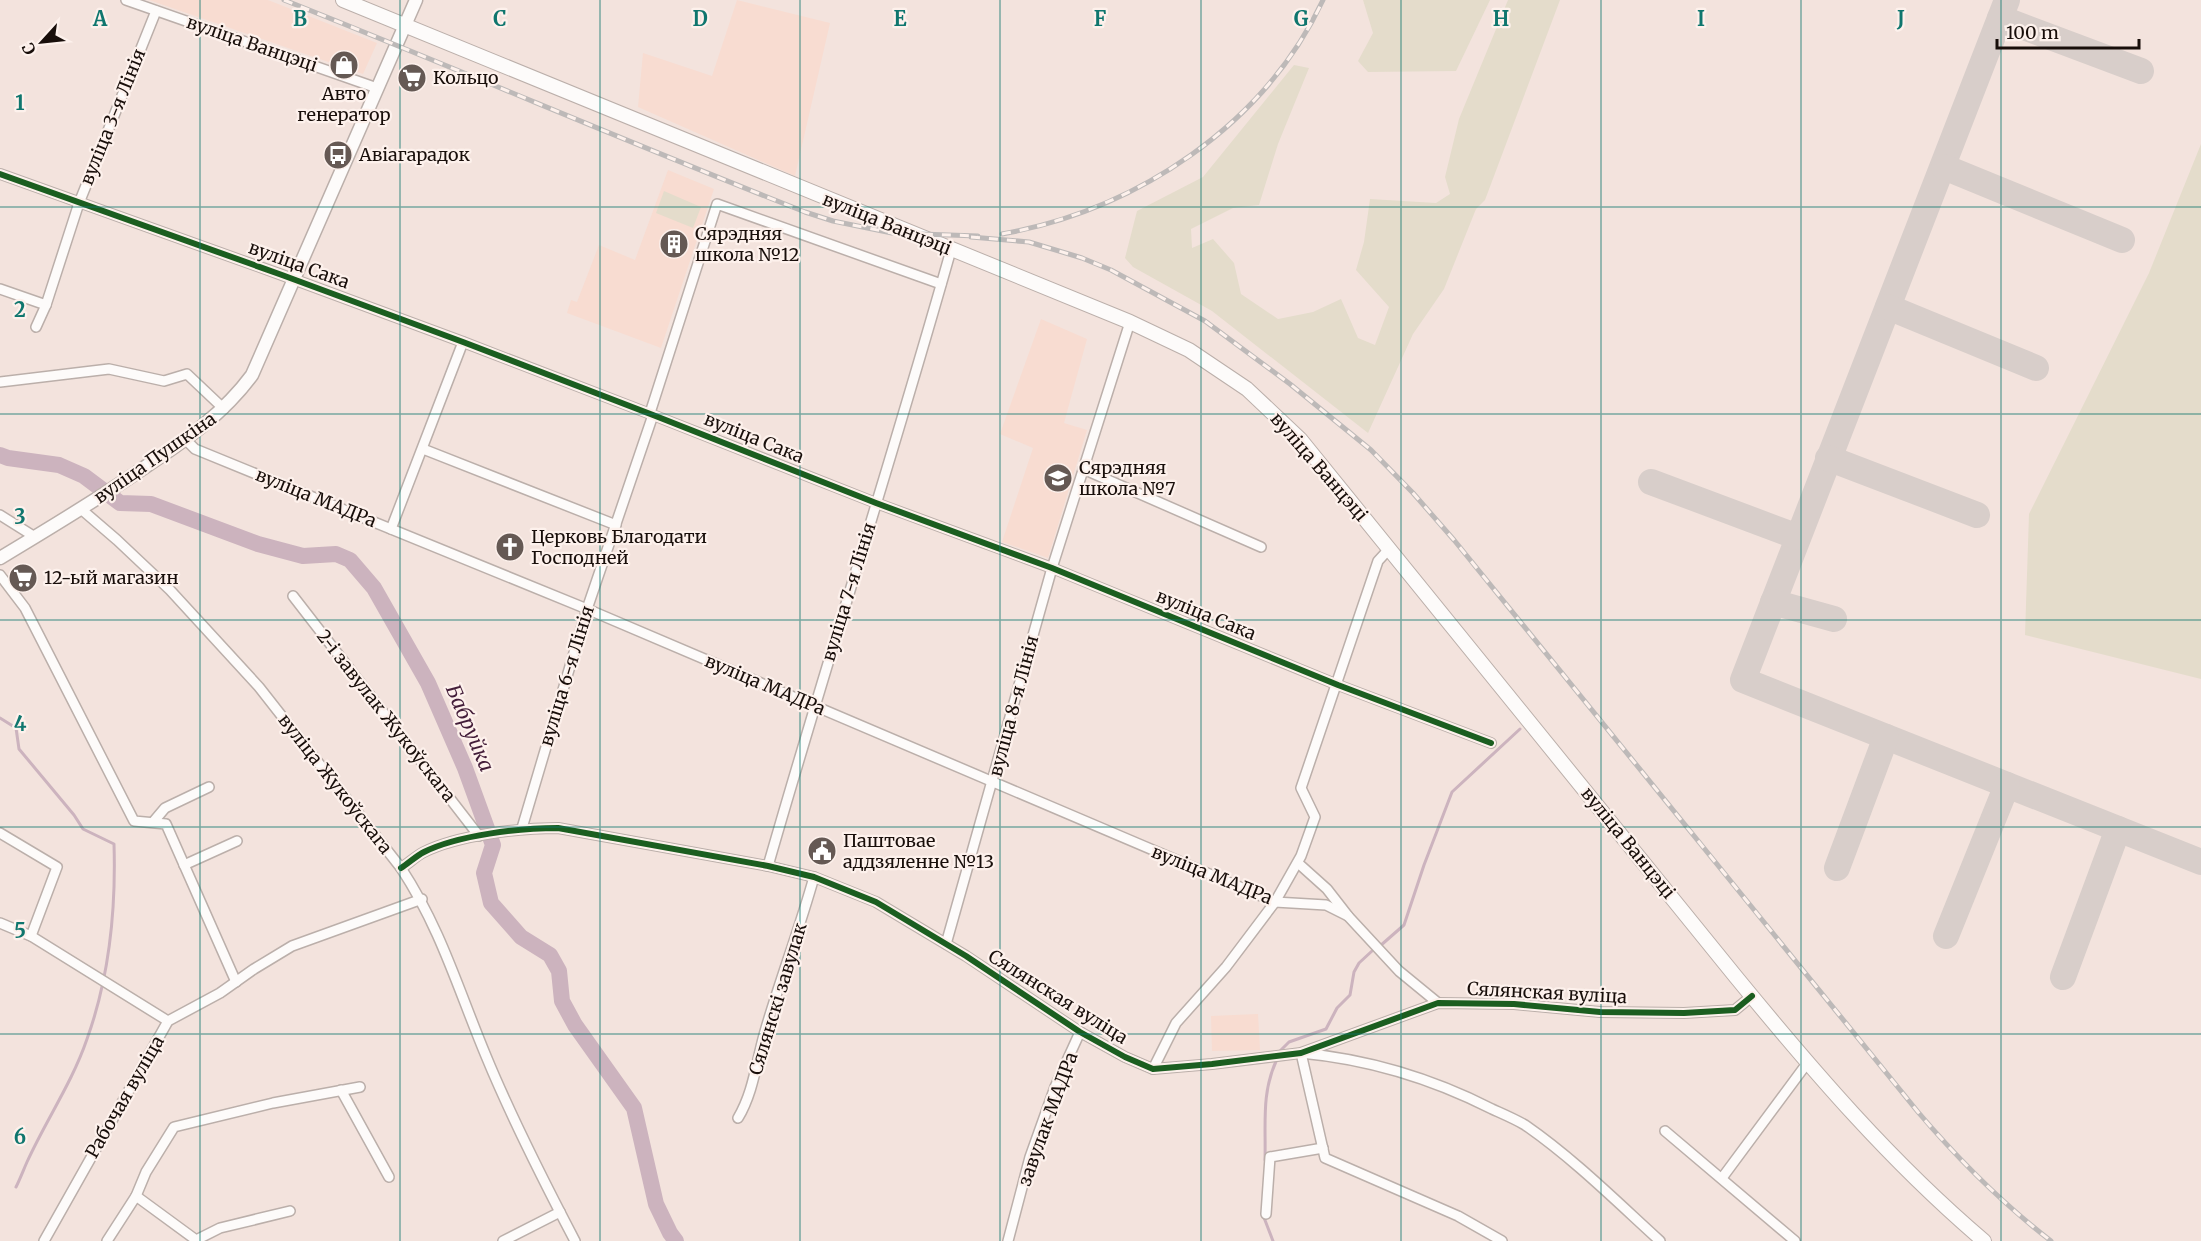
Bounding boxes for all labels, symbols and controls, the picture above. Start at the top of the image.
text: A [92,6,108,31]
text: B [293,6,307,31]
text: C [493,6,507,31]
text: D [692,6,708,31]
text: E [893,6,907,31]
text: F [1094,6,1107,31]
text: G [1294,6,1309,31]
text: H [1493,6,1509,31]
text: I [1697,6,1705,31]
text: J [1896,6,1905,31]
street label: вуліца Ванцэці [184,10,321,77]
north arrow [12,12,72,72]
scale bar [1997,12,2140,50]
text: 100 m [2006,21,2059,44]
text: С [17,40,40,58]
street label: вуліца 3-я Лінія [75,45,150,188]
shop icon: Авто генератор [328,49,360,81]
supermarket icon: Кольцо [396,62,428,94]
place label: Кольцо [433,66,499,89]
place label: Авто генератор [297,82,391,126]
text: 1 [15,90,25,115]
bus stop icon: Авіагарадок [322,139,354,171]
place label: Авіагарадок [358,143,470,166]
street label: вуліца Ванцэці [819,187,955,260]
place label: Сярэдняя школа №12 [695,222,800,266]
building icon: Сярэдняя школа №12 [658,228,690,260]
street label: вуліца Сака [246,236,353,294]
text: 2 [14,297,26,322]
street label: вуліца Пушкіна [89,407,221,508]
street label: вуліца Сака [701,407,808,468]
street label: вуліца Ванцэці [1266,407,1373,526]
place label: Сярэдняя школа №7 [1079,456,1176,500]
school or university icon: Сярэдняя школа №7 [1042,462,1074,494]
street label: вуліца МАДРа [252,463,380,532]
text: 3 [14,504,26,529]
street label: вуліца 7-я Лінія [816,519,881,664]
place label: Церковь Благодати Господней [531,525,707,569]
church icon: Церковь Благодати Господней [494,531,526,563]
supermarket icon: 12-ый магазин [7,562,39,594]
place label: 12-ый магазин [44,566,179,589]
street label: вуліца Сака [1153,584,1260,645]
street label: вуліца 6-я Лінія [534,603,599,749]
street label: 2-і завулак Жукоўскага [312,625,461,807]
street label: вуліца 8-я Лінія [984,633,1043,779]
street label: вуліца МАДРа [702,649,829,720]
water label: Бабруйка [441,681,500,775]
street label: вуліца Жукоўскага [273,709,398,859]
text: 4 [14,711,27,736]
street label: вуліца Ванцэці [1576,782,1681,903]
place label: Паштовае аддзяленне №13 [843,829,994,873]
public building icon: Паштовае аддзяленне №13 [806,835,838,867]
street label: вуліца МАДРа [1148,840,1276,909]
text: 5 [14,918,26,943]
street label: Сялянскі завулак [743,919,812,1078]
street label: Сялянская вуліца [984,944,1133,1049]
street label: Сялянская вуліца [1466,977,1628,1008]
street label: Рабочая вуліца [80,1031,169,1162]
street label: завулак МАДРа [1013,1048,1083,1189]
text: 6 [14,1124,26,1149]

